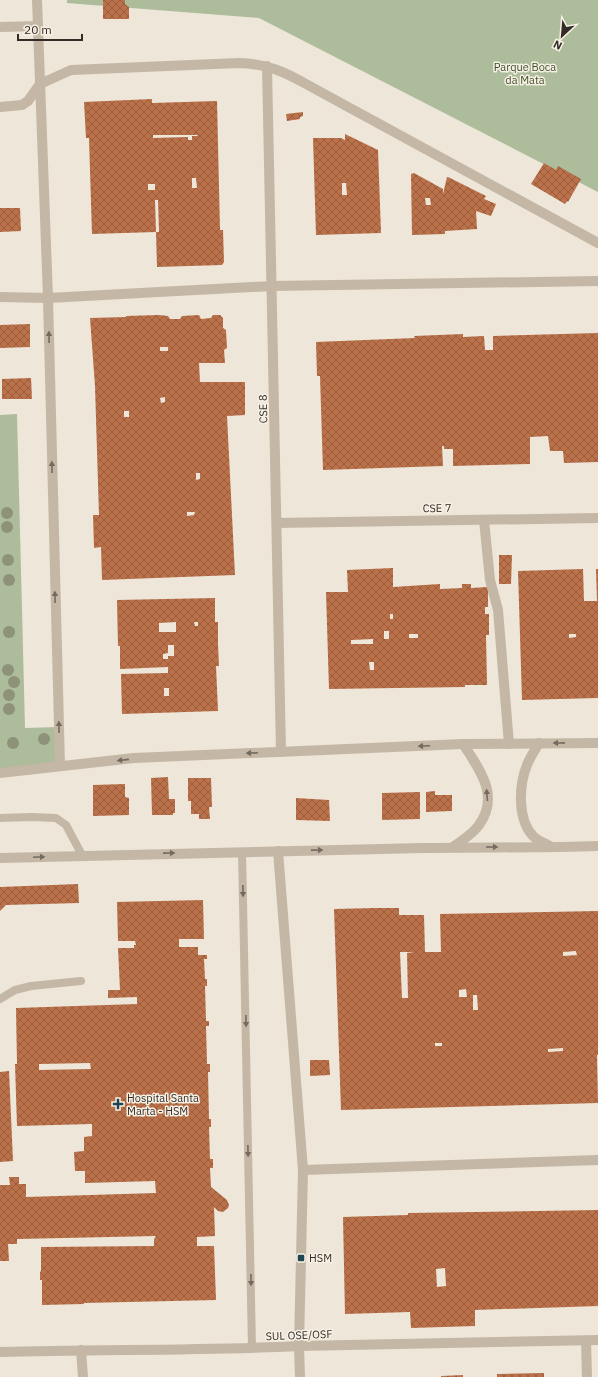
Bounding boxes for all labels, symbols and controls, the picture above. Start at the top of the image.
scale bar [18,16,82,42]
north arrow [542,16,582,56]
text: 20 m [24,22,52,37]
text: N [551,37,564,53]
park label: Parque Boca da Mata [494,60,556,87]
one-way arrow [46,330,52,343]
street label: CSE 8 [256,394,270,424]
one-way arrow [49,460,55,473]
street label: CSE 7 [422,501,452,515]
one-way arrow [52,591,59,603]
one-way arrow [56,720,62,733]
one-way arrow [552,740,565,746]
one-way arrow [417,743,430,749]
one-way arrow [246,750,258,757]
one-way arrow [117,756,129,763]
one-way arrow [484,789,491,801]
one-way arrow [486,844,499,850]
one-way arrow [311,847,324,853]
one-way arrow [163,850,176,856]
one-way arrow [33,853,45,860]
one-way arrow [240,885,246,898]
one-way arrow [242,1015,249,1027]
place label: Hospital Santa Marta - HSM [127,1091,199,1118]
marker: Hospital Santa Marta - HSM [112,1098,124,1110]
one-way arrow [245,1145,251,1158]
place label: HSM [309,1251,332,1265]
marker: HSM [296,1253,306,1263]
one-way arrow [248,1274,254,1287]
street label: SUL OSE/OSF [265,1327,333,1343]

